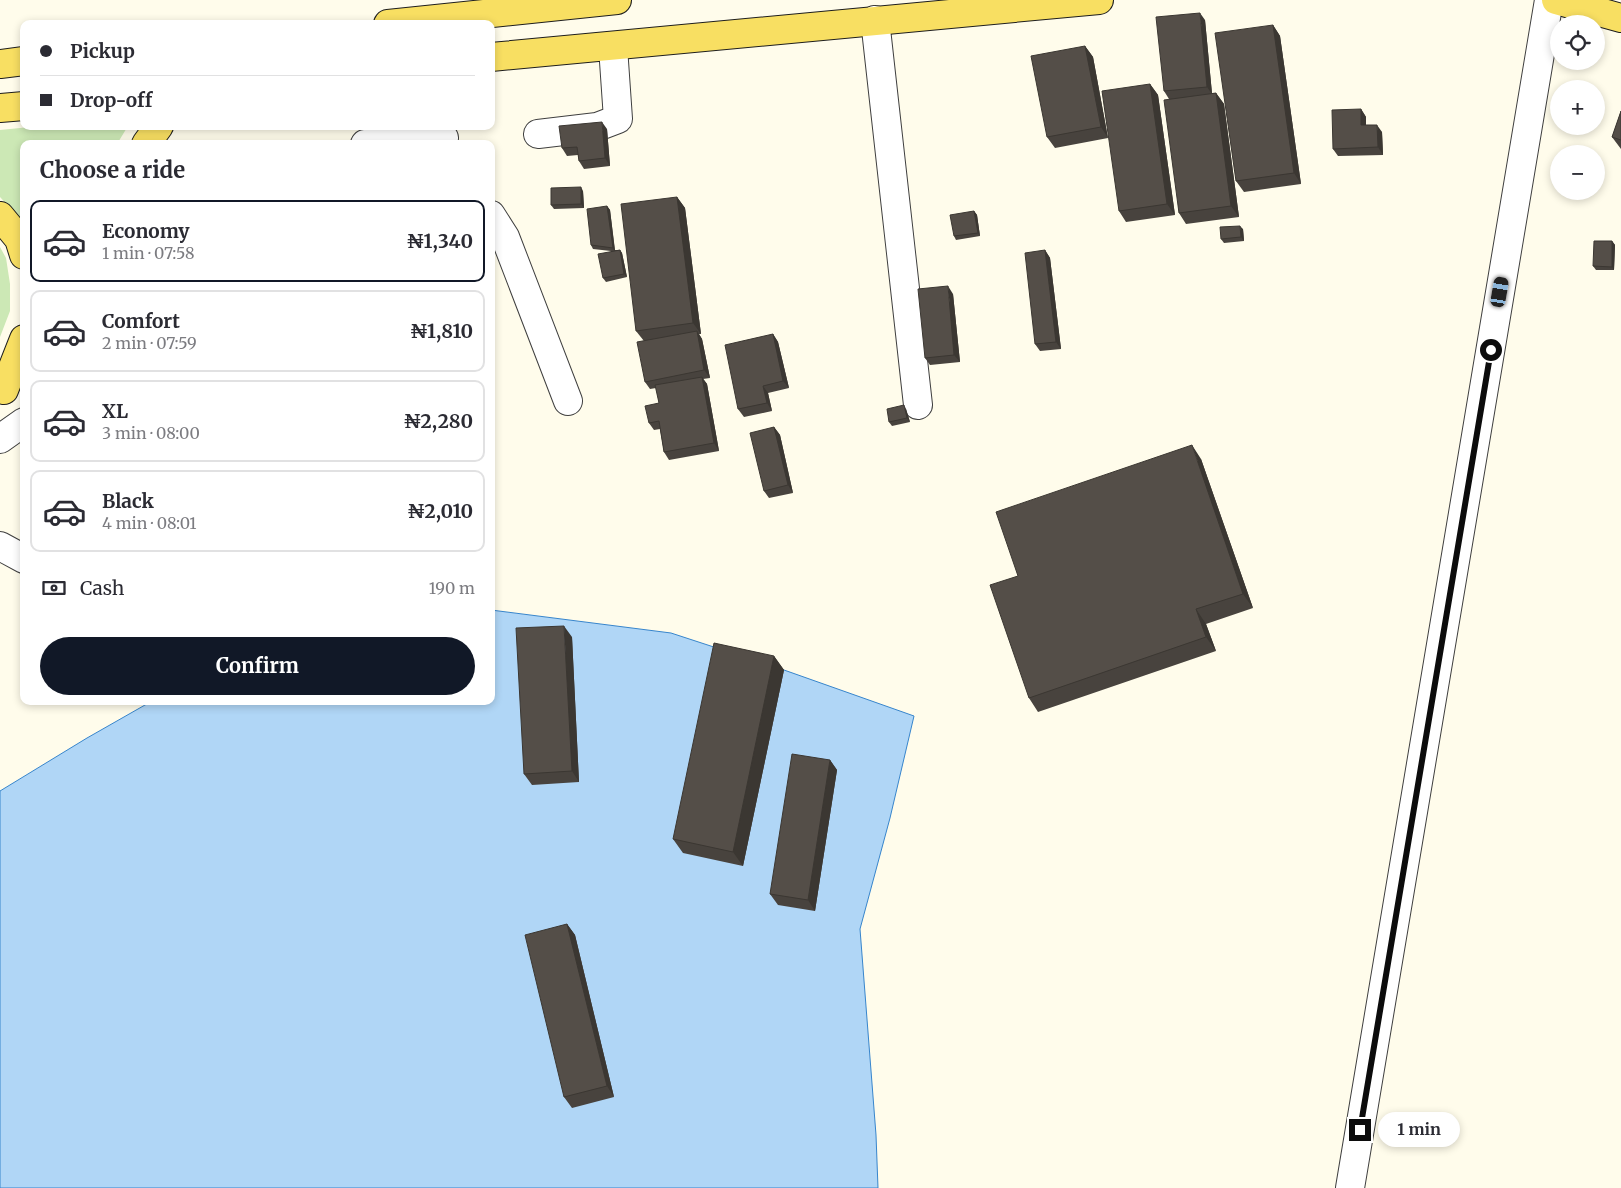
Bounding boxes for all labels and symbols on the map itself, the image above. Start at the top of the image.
car [1490,276,1509,308]
route start [1480,339,1502,361]
callout: 1 min [1378,1112,1460,1148]
route end [1349,1119,1371,1141]

